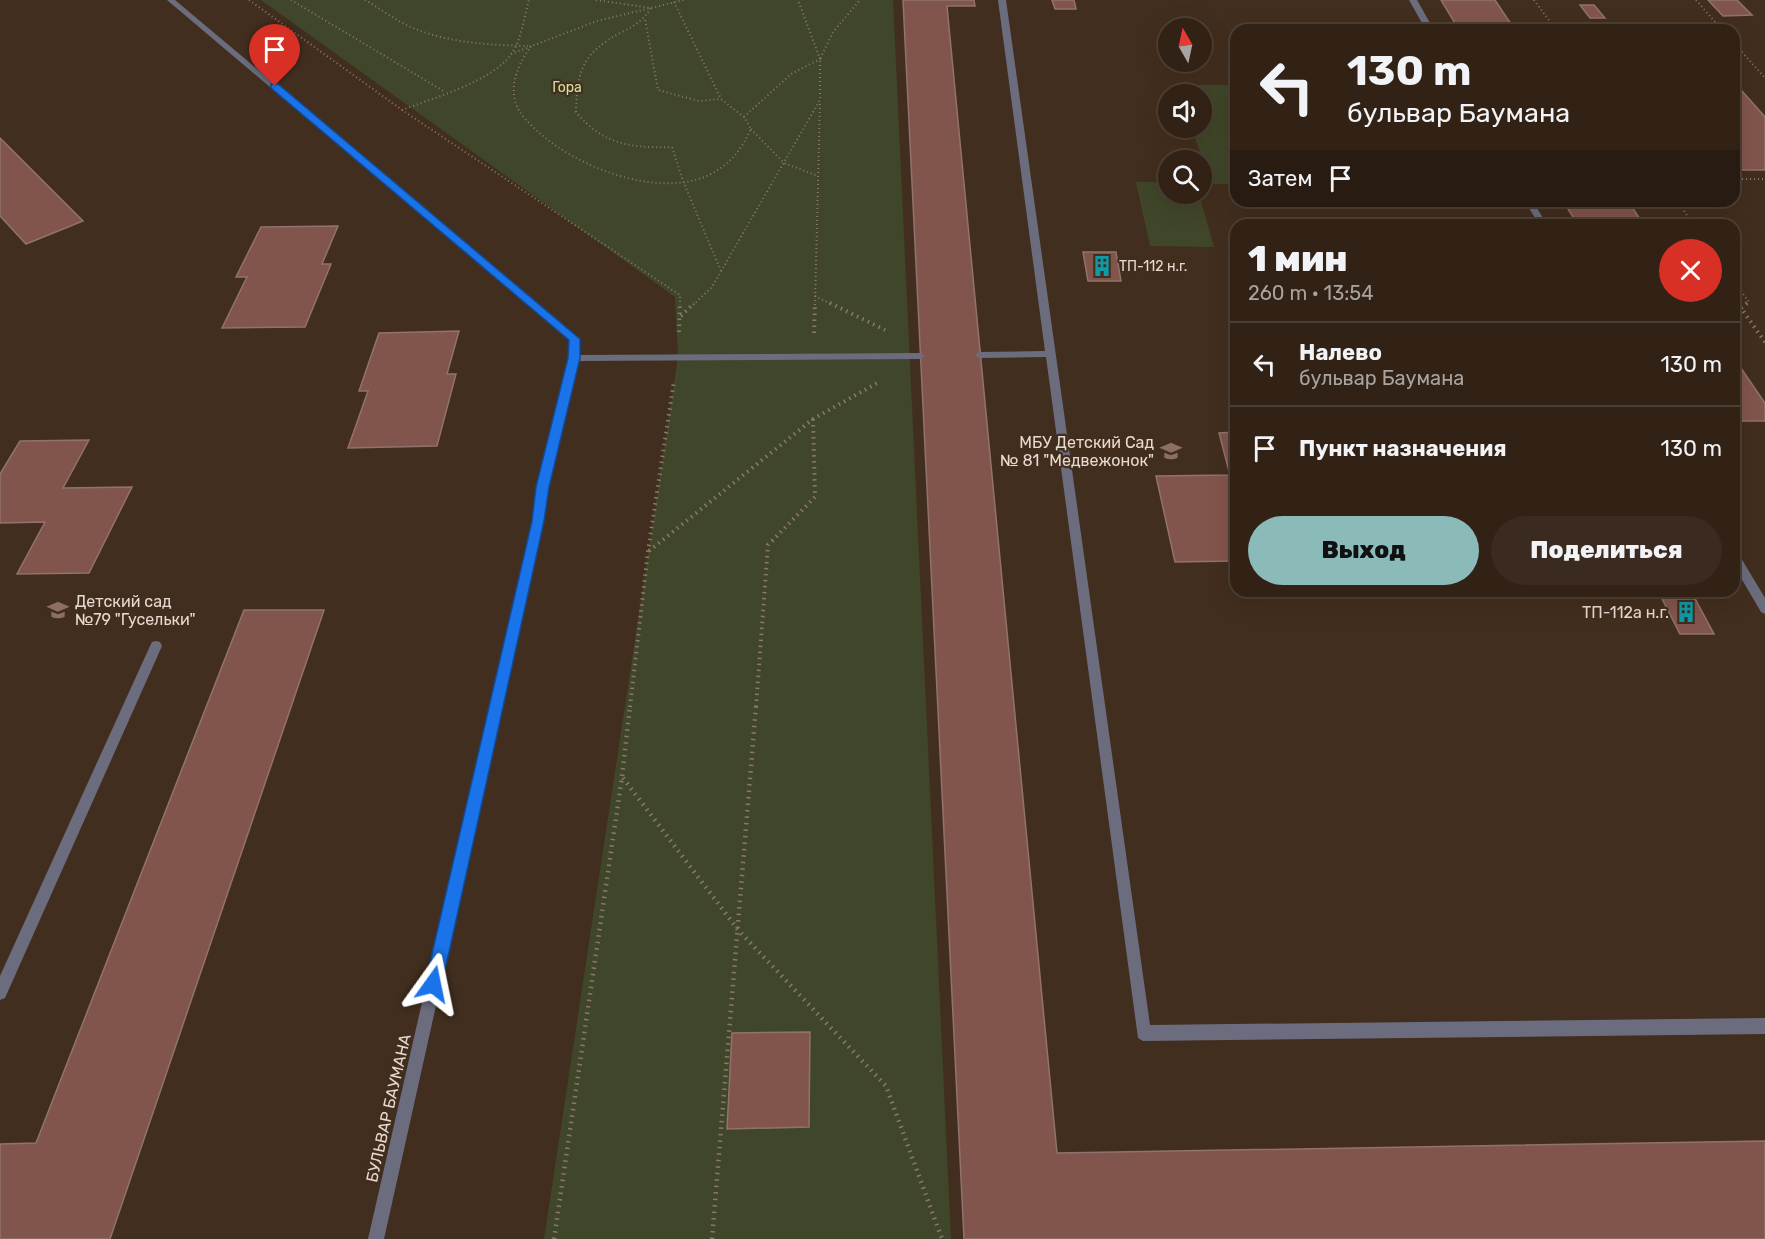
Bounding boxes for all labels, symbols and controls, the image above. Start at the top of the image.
north arrow [1158,18,1212,72]
map controls [1158,18,1212,204]
pin [249,24,300,86]
icon: arrive [258,33,291,66]
text: 130 m [1347,46,1472,96]
icon: left [1248,48,1326,126]
park label: Гора [552,79,582,96]
button: sound [1158,84,1212,138]
text: бульвар Баумана [1347,97,1570,129]
button: search [1158,150,1212,204]
icon: arrive [1324,162,1357,195]
text: Затем [1248,165,1312,192]
text: 1 мин [1248,237,1348,280]
button: close [1659,239,1722,302]
building icon: ТП-112 н.г. [1090,254,1114,278]
place label: ТП-112 н.г. [1119,258,1187,275]
text: 260 m · 13:54 [1248,281,1374,305]
text: Налево [1299,339,1382,366]
icon: left [1248,348,1281,381]
text: 130 m [1660,351,1722,378]
text: бульвар Баумана [1299,366,1464,390]
icon: arrive [1248,432,1281,465]
place label: МБУ Детский Сад № 81 "Медвежонок" [1000,433,1154,470]
text: Пункт назначения [1299,435,1507,462]
text: 130 m [1660,435,1722,462]
school or university icon: МБУ Детский Сад № 81 "Медвежонок" [1159,439,1183,463]
button: Выход [1248,516,1479,585]
button: Поделиться [1491,516,1722,585]
place label: Детский сад №79 "Гусельки" [75,592,196,629]
school or university icon: Детский сад №79 "Гусельки" [46,598,70,622]
building icon: ТП-112а н.г. [1674,600,1698,624]
place label: ТП-112а н.г. [1582,603,1669,622]
position arrow [401,952,465,1016]
street label: БУЛЬВАР БАУМАНА [362,1032,415,1184]

